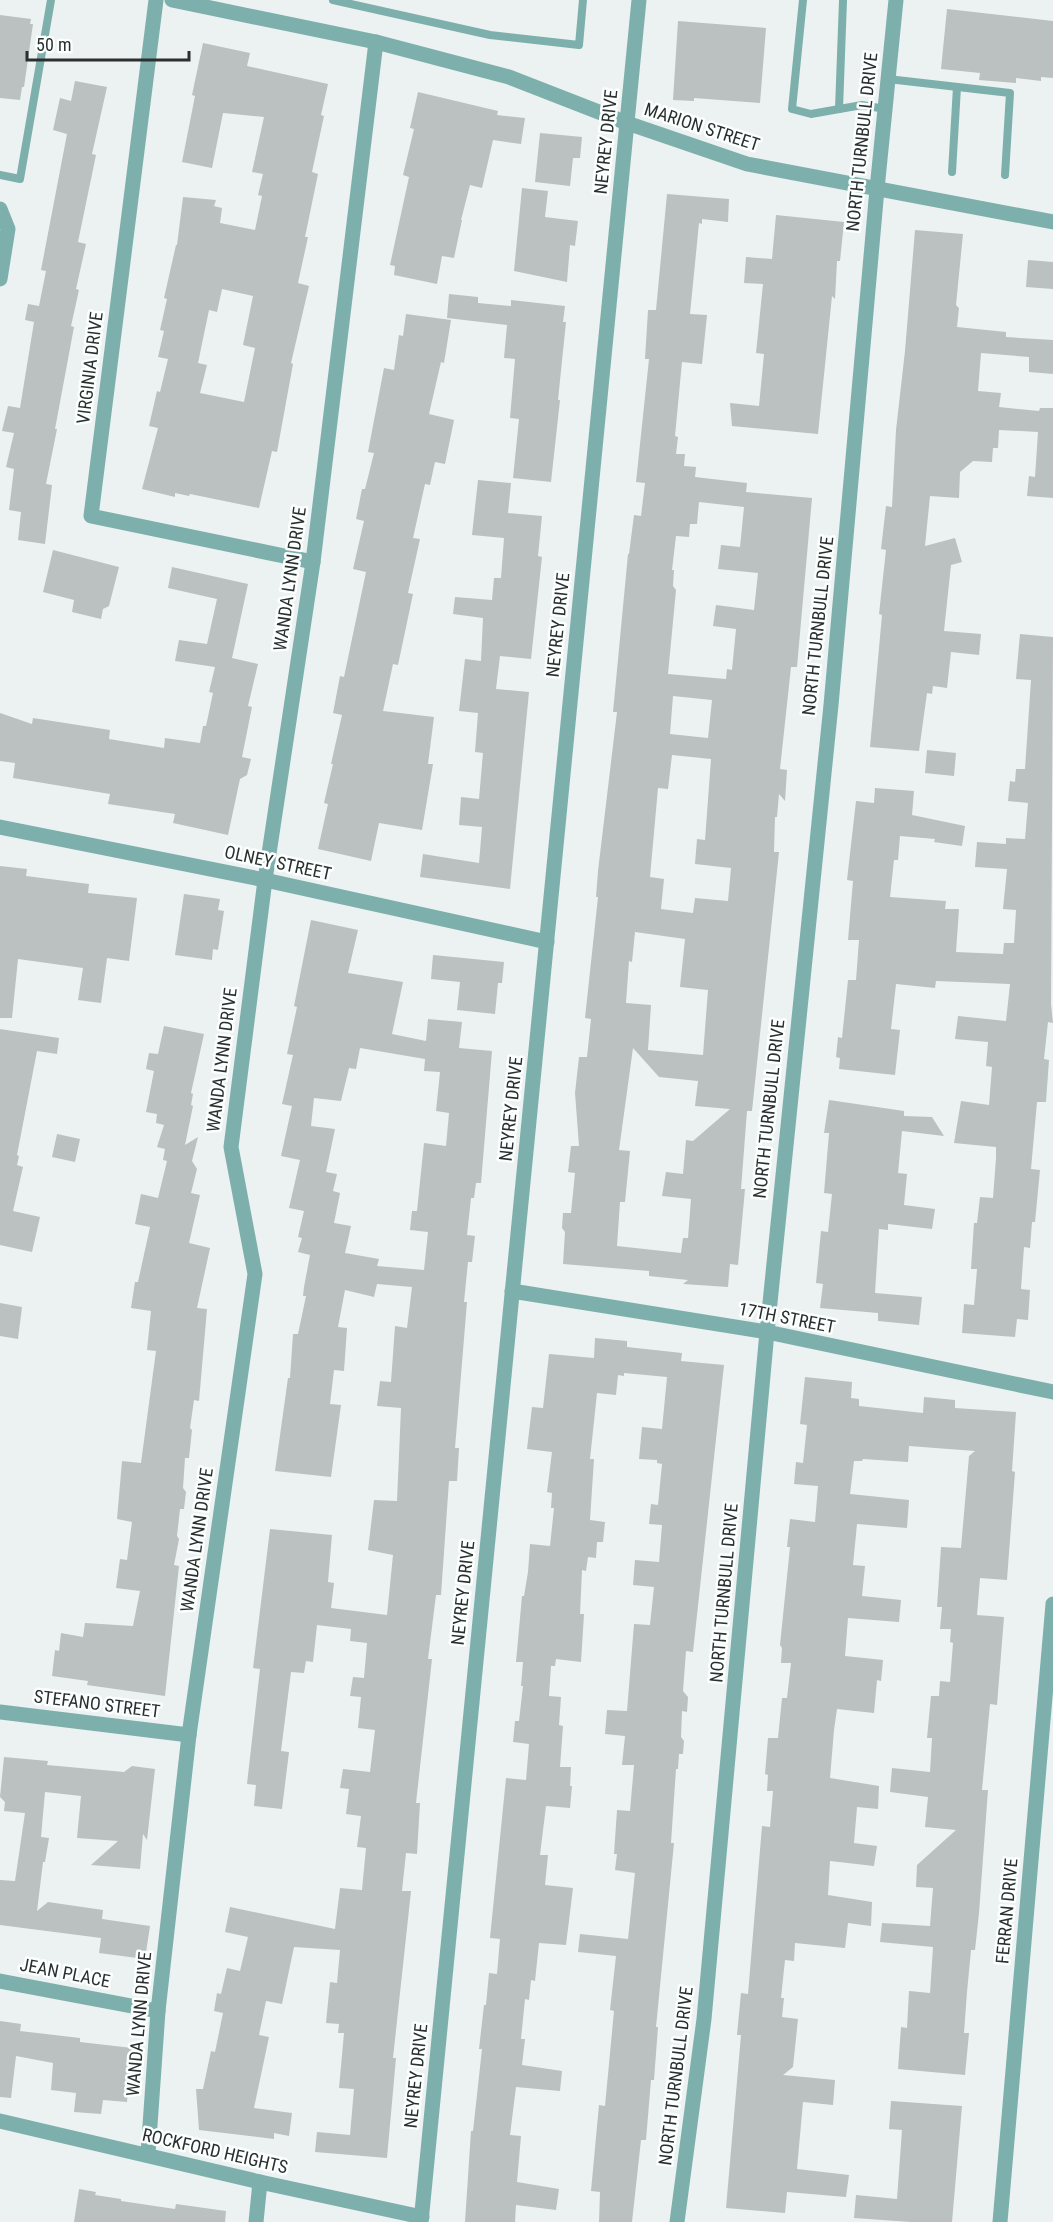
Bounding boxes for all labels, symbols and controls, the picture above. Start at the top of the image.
scale bar [27,24,189,62]
text: 50 m [36,34,71,55]
street label: NORTH TURNBULL DRIVE [842,51,881,232]
street label: NEYREY DRIVE [590,89,621,195]
street label: MARION STREET [642,98,762,155]
street label: VIRGINIA DRIVE [72,311,107,425]
street label: WANDA LYNN DRIVE [269,506,310,652]
street label: NORTH TURNBULL DRIVE [798,535,837,716]
street label: NEYREY DRIVE [542,572,573,678]
street label: OLNEY STREET [223,841,333,884]
street label: WANDA LYNN DRIVE [202,987,241,1133]
street label: NORTH TURNBULL DRIVE [749,1018,788,1199]
street label: NEYREY DRIVE [495,1056,526,1162]
street label: 17TH STREET [737,1298,837,1337]
street label: WANDA LYNN DRIVE [176,1467,217,1613]
street label: NORTH TURNBULL DRIVE [705,1502,742,1683]
street label: NEYREY DRIVE [447,1540,478,1646]
street label: STEFANO STREET [33,1685,161,1722]
street label: FERRAN DRIVE [991,1857,1022,1965]
street label: WANDA LYNN DRIVE [122,1951,155,2097]
street label: JEAN PLACE [18,1953,112,1992]
street label: NORTH TURNBULL DRIVE [654,1985,697,2166]
street label: NEYREY DRIVE [400,2023,431,2129]
street label: ROCKFORD HEIGHTS [140,2124,290,2177]

